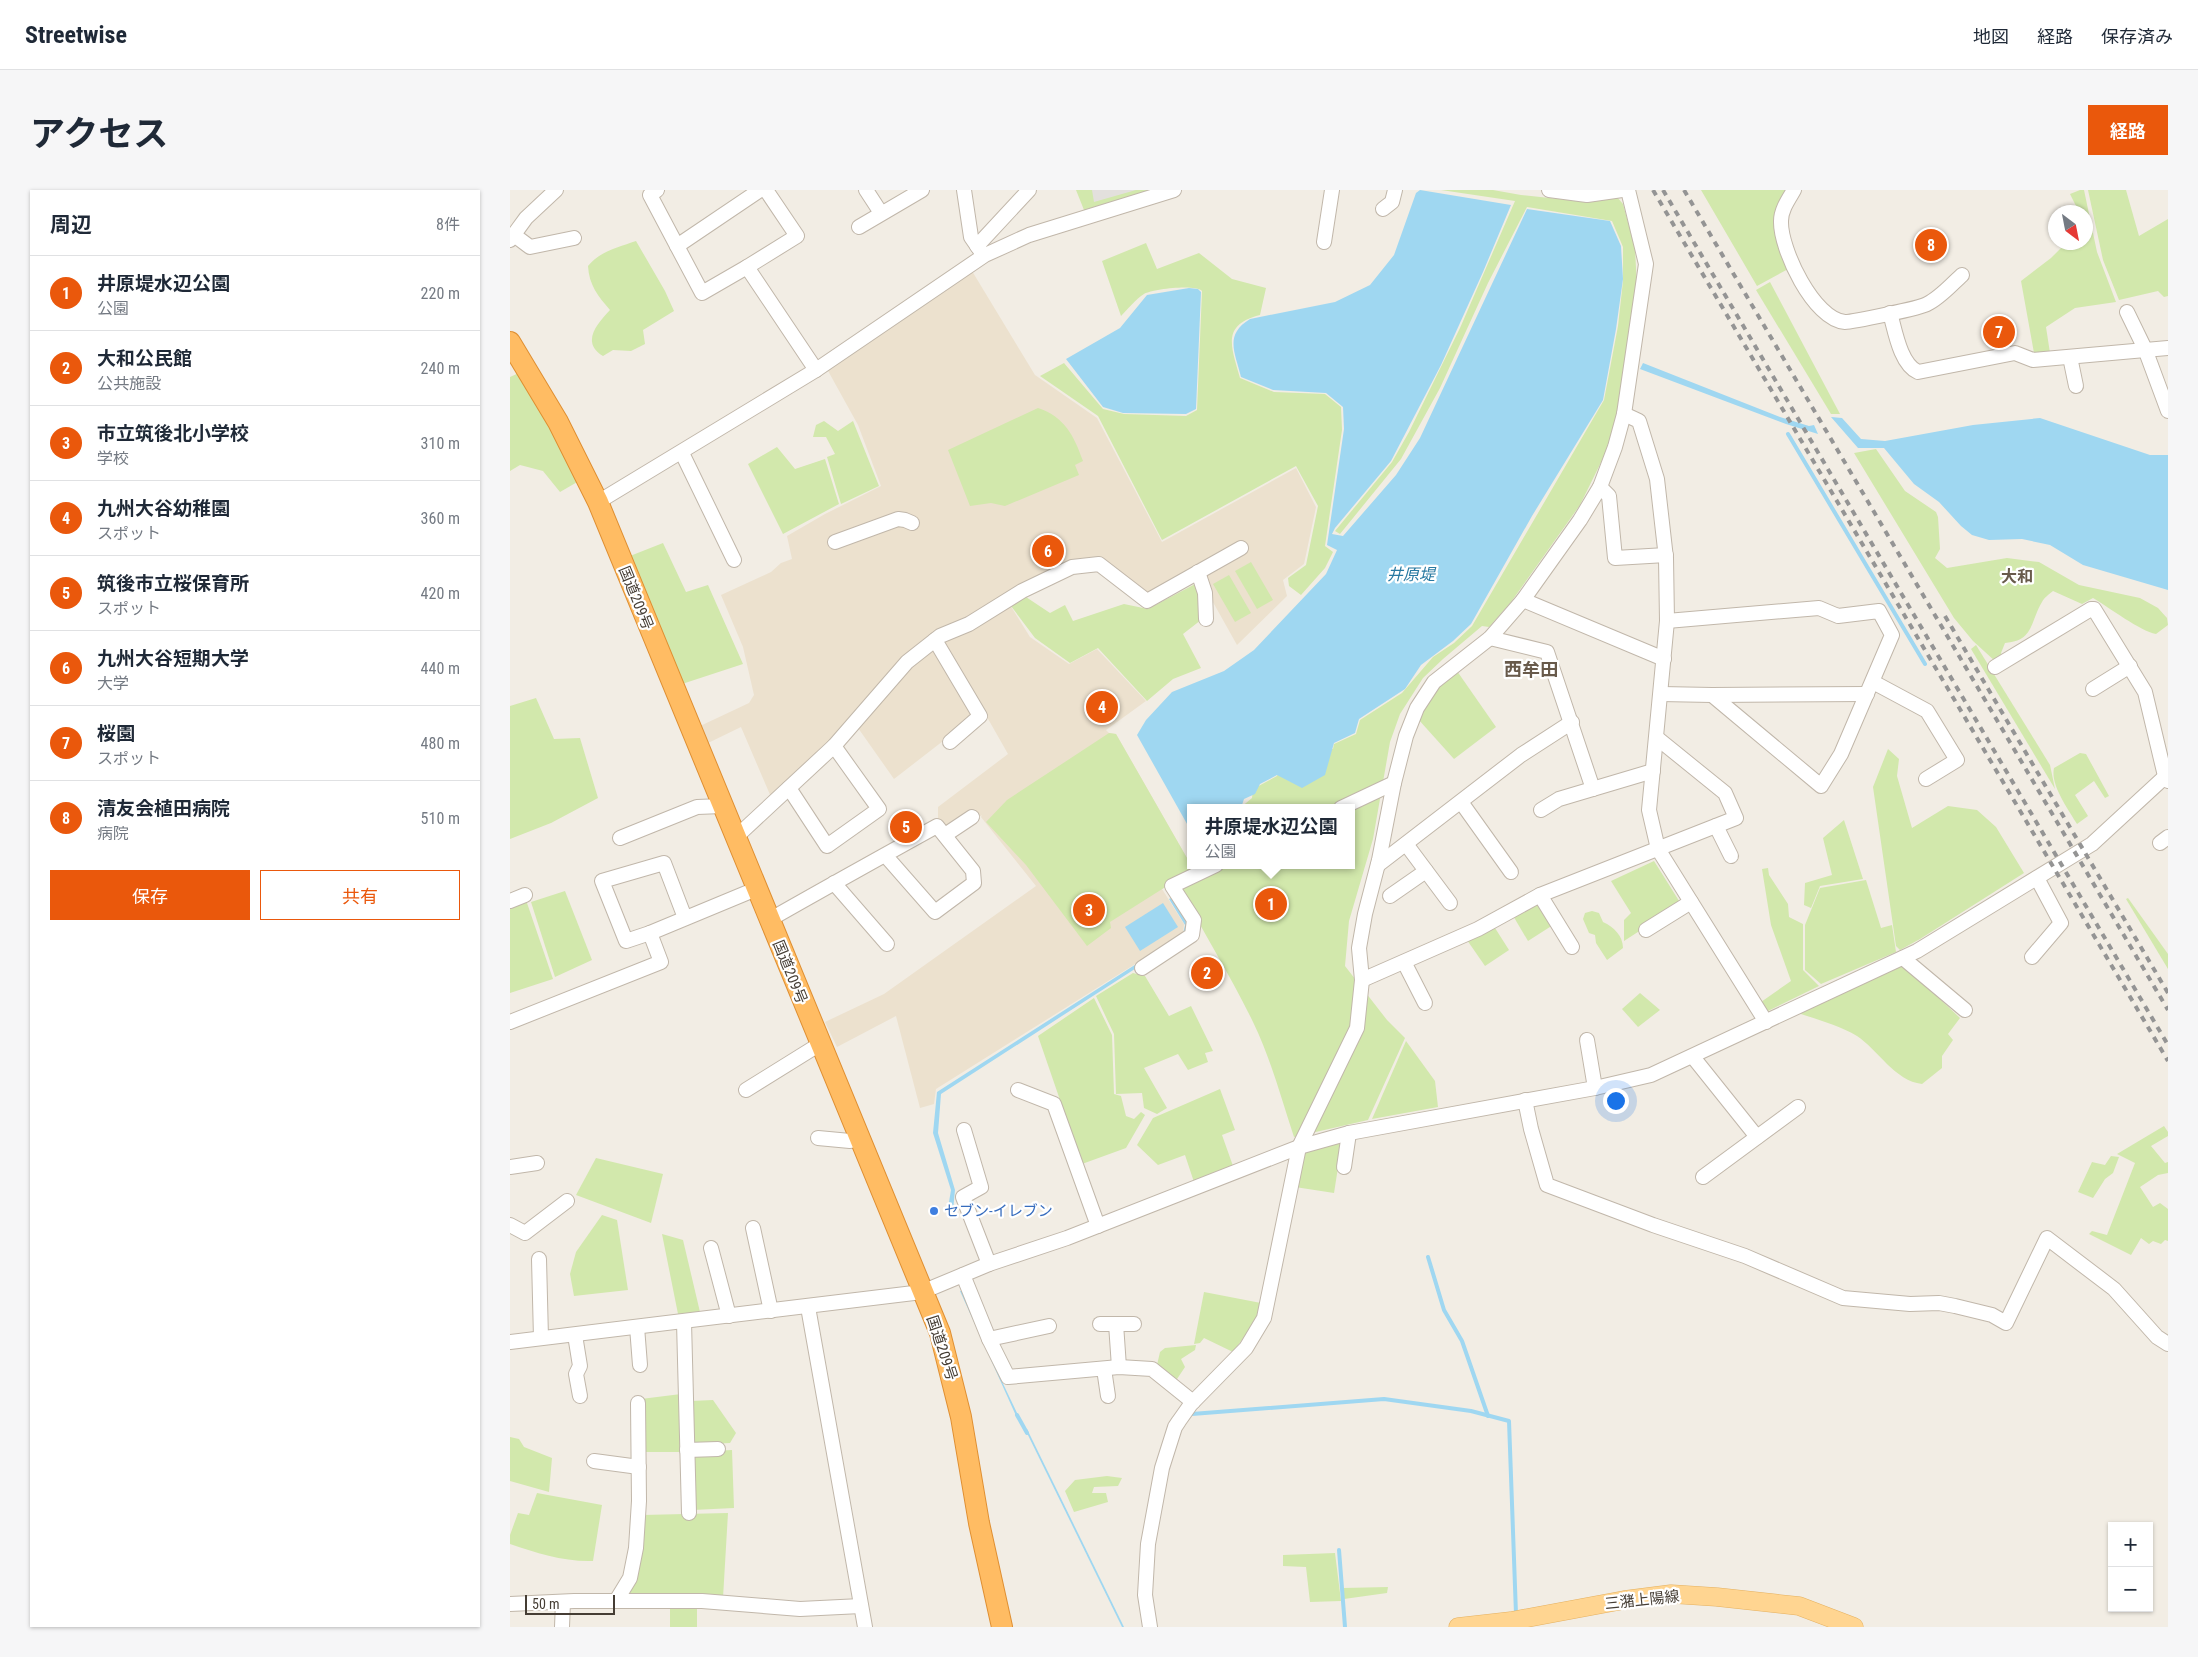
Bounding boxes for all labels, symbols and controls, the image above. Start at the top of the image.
text: Streetwise [25,21,127,49]
text: 地図 [1973,26,2009,47]
text: 経路 [2037,26,2073,47]
text: 保存済み [2101,26,2173,47]
button: 経路 [2088,105,2168,155]
text: アクセス [30,114,168,155]
north arrow [2048,205,2093,250]
text: 周辺 [50,213,92,237]
text: 8件 [436,215,460,234]
pin: 8 [1915,226,1947,264]
text: 井原堤水辺公園 [97,272,230,295]
text: 1 [62,284,70,303]
text: 220 m [421,284,460,303]
text: 公園 [97,299,129,318]
pin: 7 [1983,313,2015,351]
text: 大和公民館 [97,347,192,370]
text: 2 [62,359,70,378]
text: 240 m [421,359,460,378]
text: 公共施設 [97,374,161,393]
text: 市立筑後北小学校 [97,422,249,445]
text: 3 [62,434,70,453]
text: 310 m [421,434,460,453]
text: 学校 [97,449,129,468]
text: 九州大谷幼稚園 [97,497,230,520]
text: 4 [62,509,70,528]
text: 360 m [421,509,460,528]
text: スポット [97,524,161,543]
pin: 6 [1032,532,1064,570]
street label: 国道209号 [615,563,657,633]
water label: 井原堤 [1387,565,1437,584]
district label: 大和 [2001,567,2033,586]
text: 筑後市立桜保育所 [97,572,249,595]
text: 5 [62,584,70,603]
text: 420 m [421,584,460,603]
text: スポット [97,599,161,618]
text: 九州大谷短期大学 [97,647,249,670]
text: 6 [62,659,70,678]
text: 440 m [421,659,460,678]
district label: 西牟田 [1504,659,1558,680]
text: 大学 [97,674,129,693]
pin: 4 [1086,688,1118,726]
text: 桜園 [97,722,135,745]
text: 7 [62,734,70,753]
text: 480 m [421,734,460,753]
text: スポット [97,749,161,768]
text: 清友会植田病院 [97,797,230,820]
popup [1187,804,1355,869]
pin: 5 [890,808,922,846]
text: 8 [62,809,70,828]
text: 510 m [421,809,460,828]
text: 井原堤水辺公園 [1204,815,1338,838]
text: 病院 [97,824,129,843]
text: 公園 [1204,842,1237,861]
button: 保存 [50,870,250,920]
button: 共有 [260,870,460,920]
pin: 1 [1255,885,1287,923]
pin: 3 [1073,891,1105,929]
street label: 国道209号 [769,937,811,1007]
pin: 2 [1191,954,1223,992]
your location [1603,1088,1629,1114]
place label: セブン-イレブン [944,1202,1053,1220]
marker: セブン-イレブン [928,1205,940,1217]
street label: 国道209号 [923,1313,961,1383]
map controls [2108,1522,2153,1612]
button: + [2108,1522,2153,1567]
button: − [2108,1567,2153,1612]
street label: 三潴上陽線 [1604,1587,1680,1613]
scale bar [525,1592,615,1615]
text: 50 m [532,1596,560,1612]

